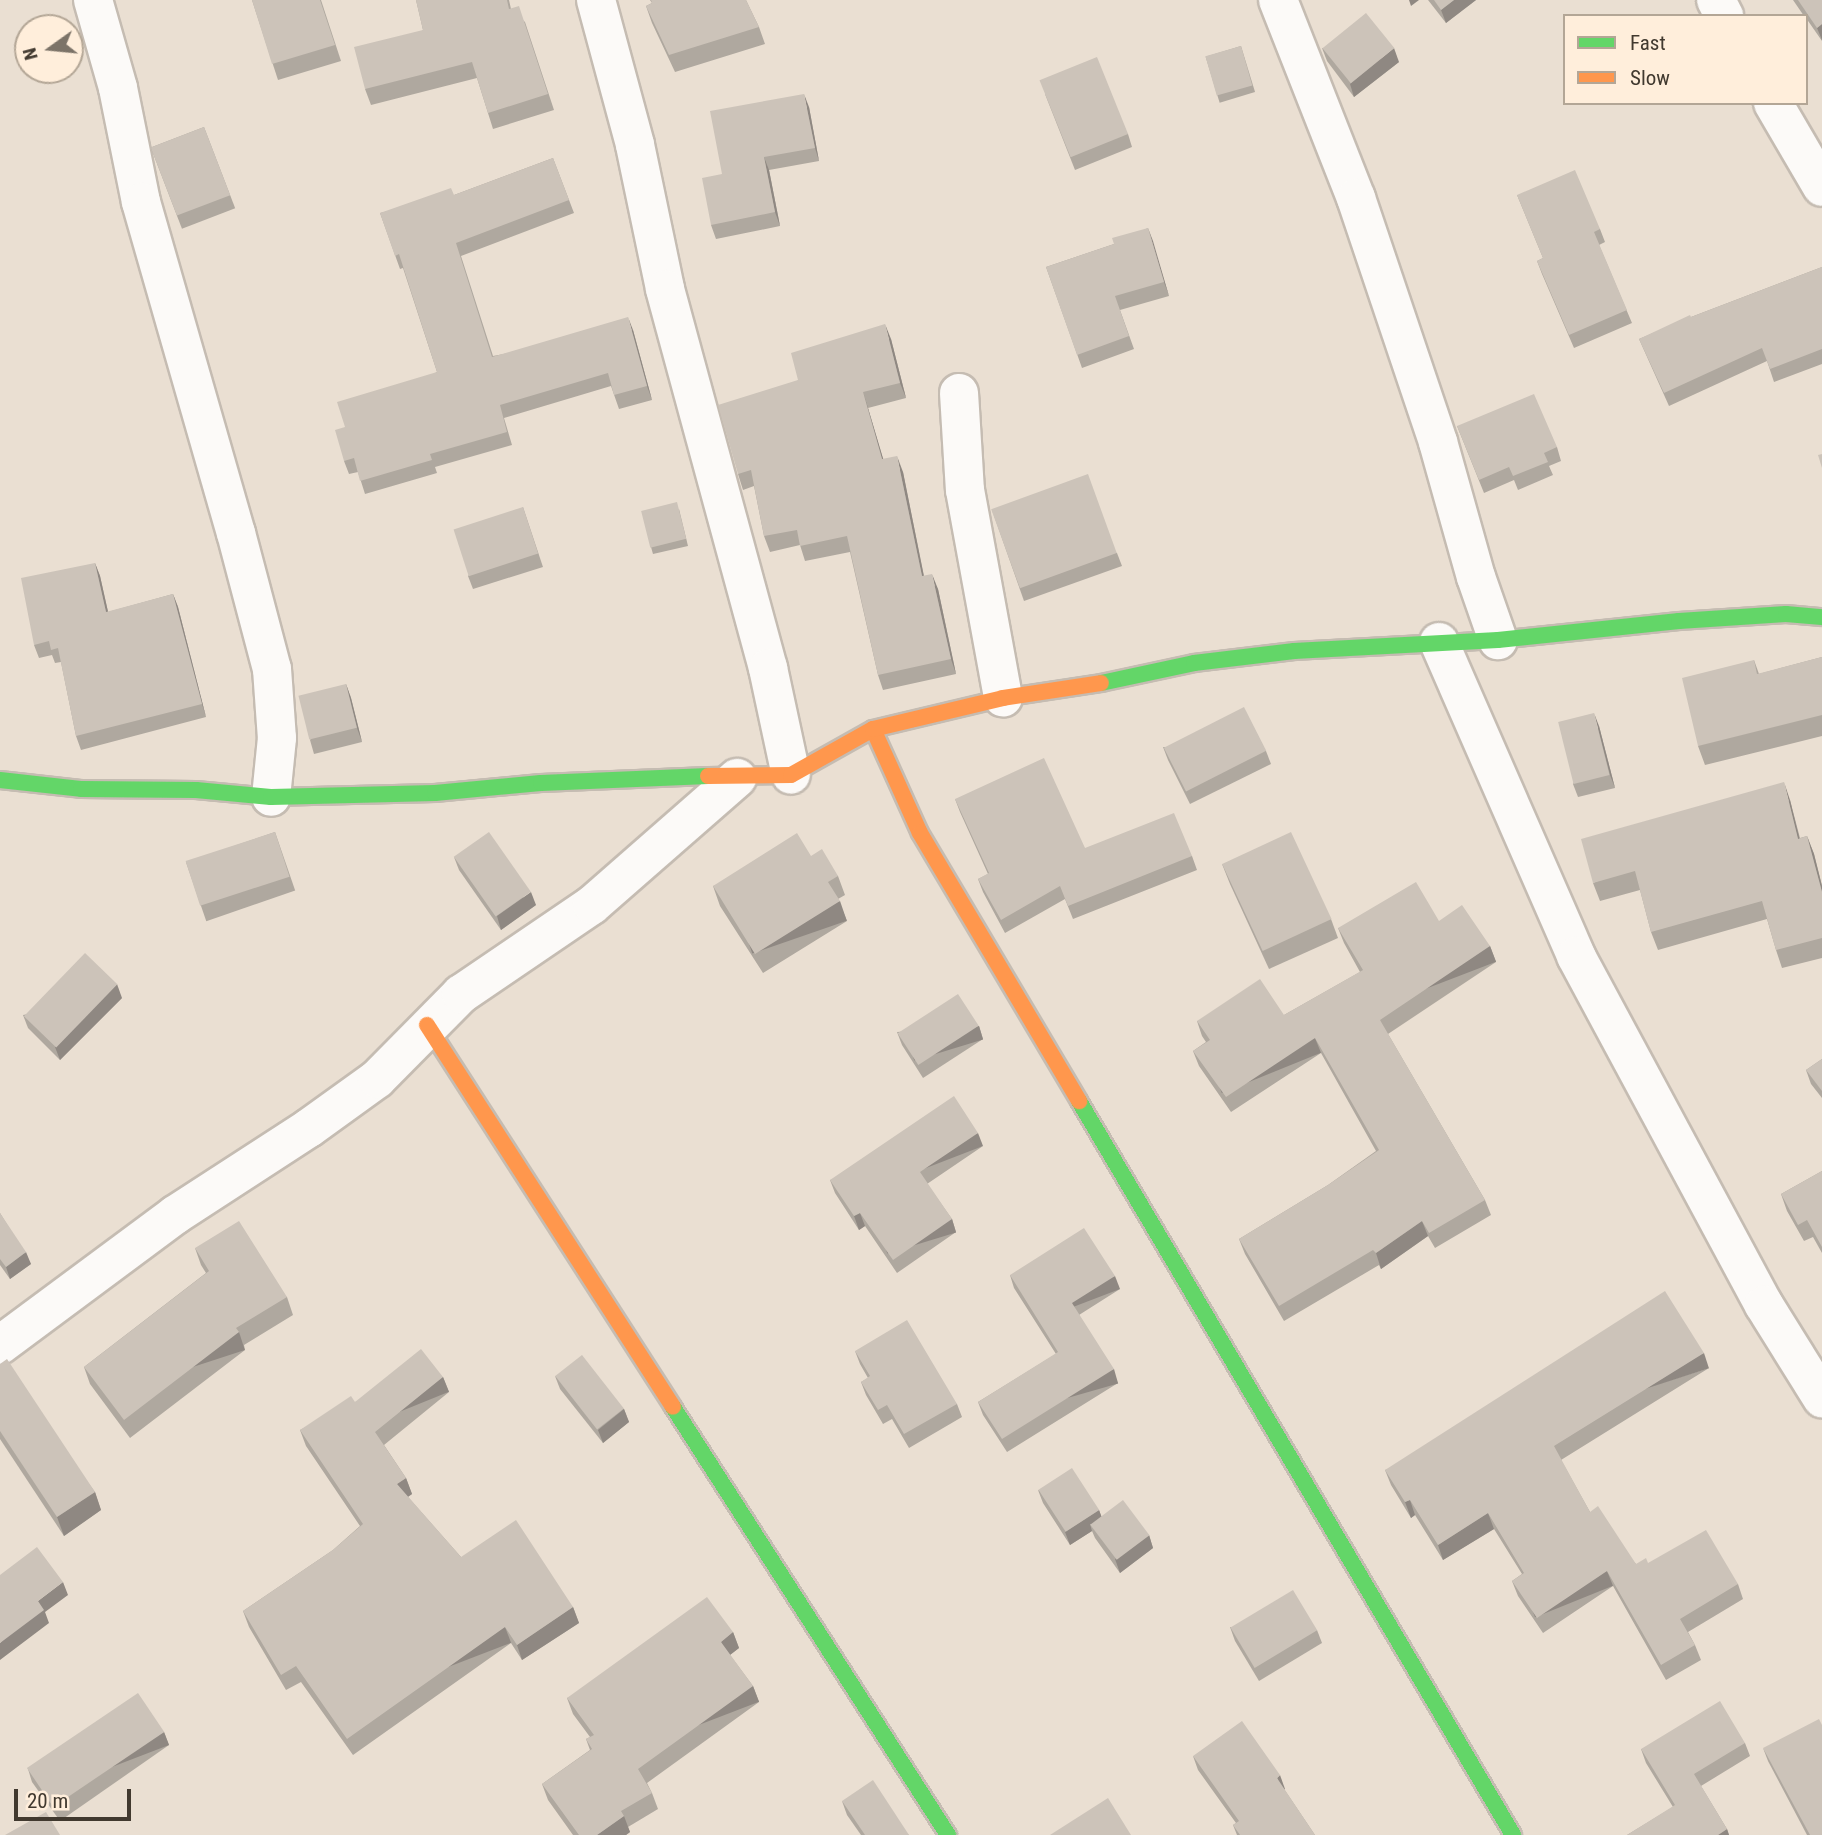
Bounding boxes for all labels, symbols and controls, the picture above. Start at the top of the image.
north arrow [14,14,84,84]
legend [1563,14,1808,105]
text: Fast [1630,31,1666,55]
text: N [18,45,43,63]
text: Slow [1630,66,1670,90]
scale bar [18,1776,135,1820]
text: 20 m [27,1789,68,1813]

